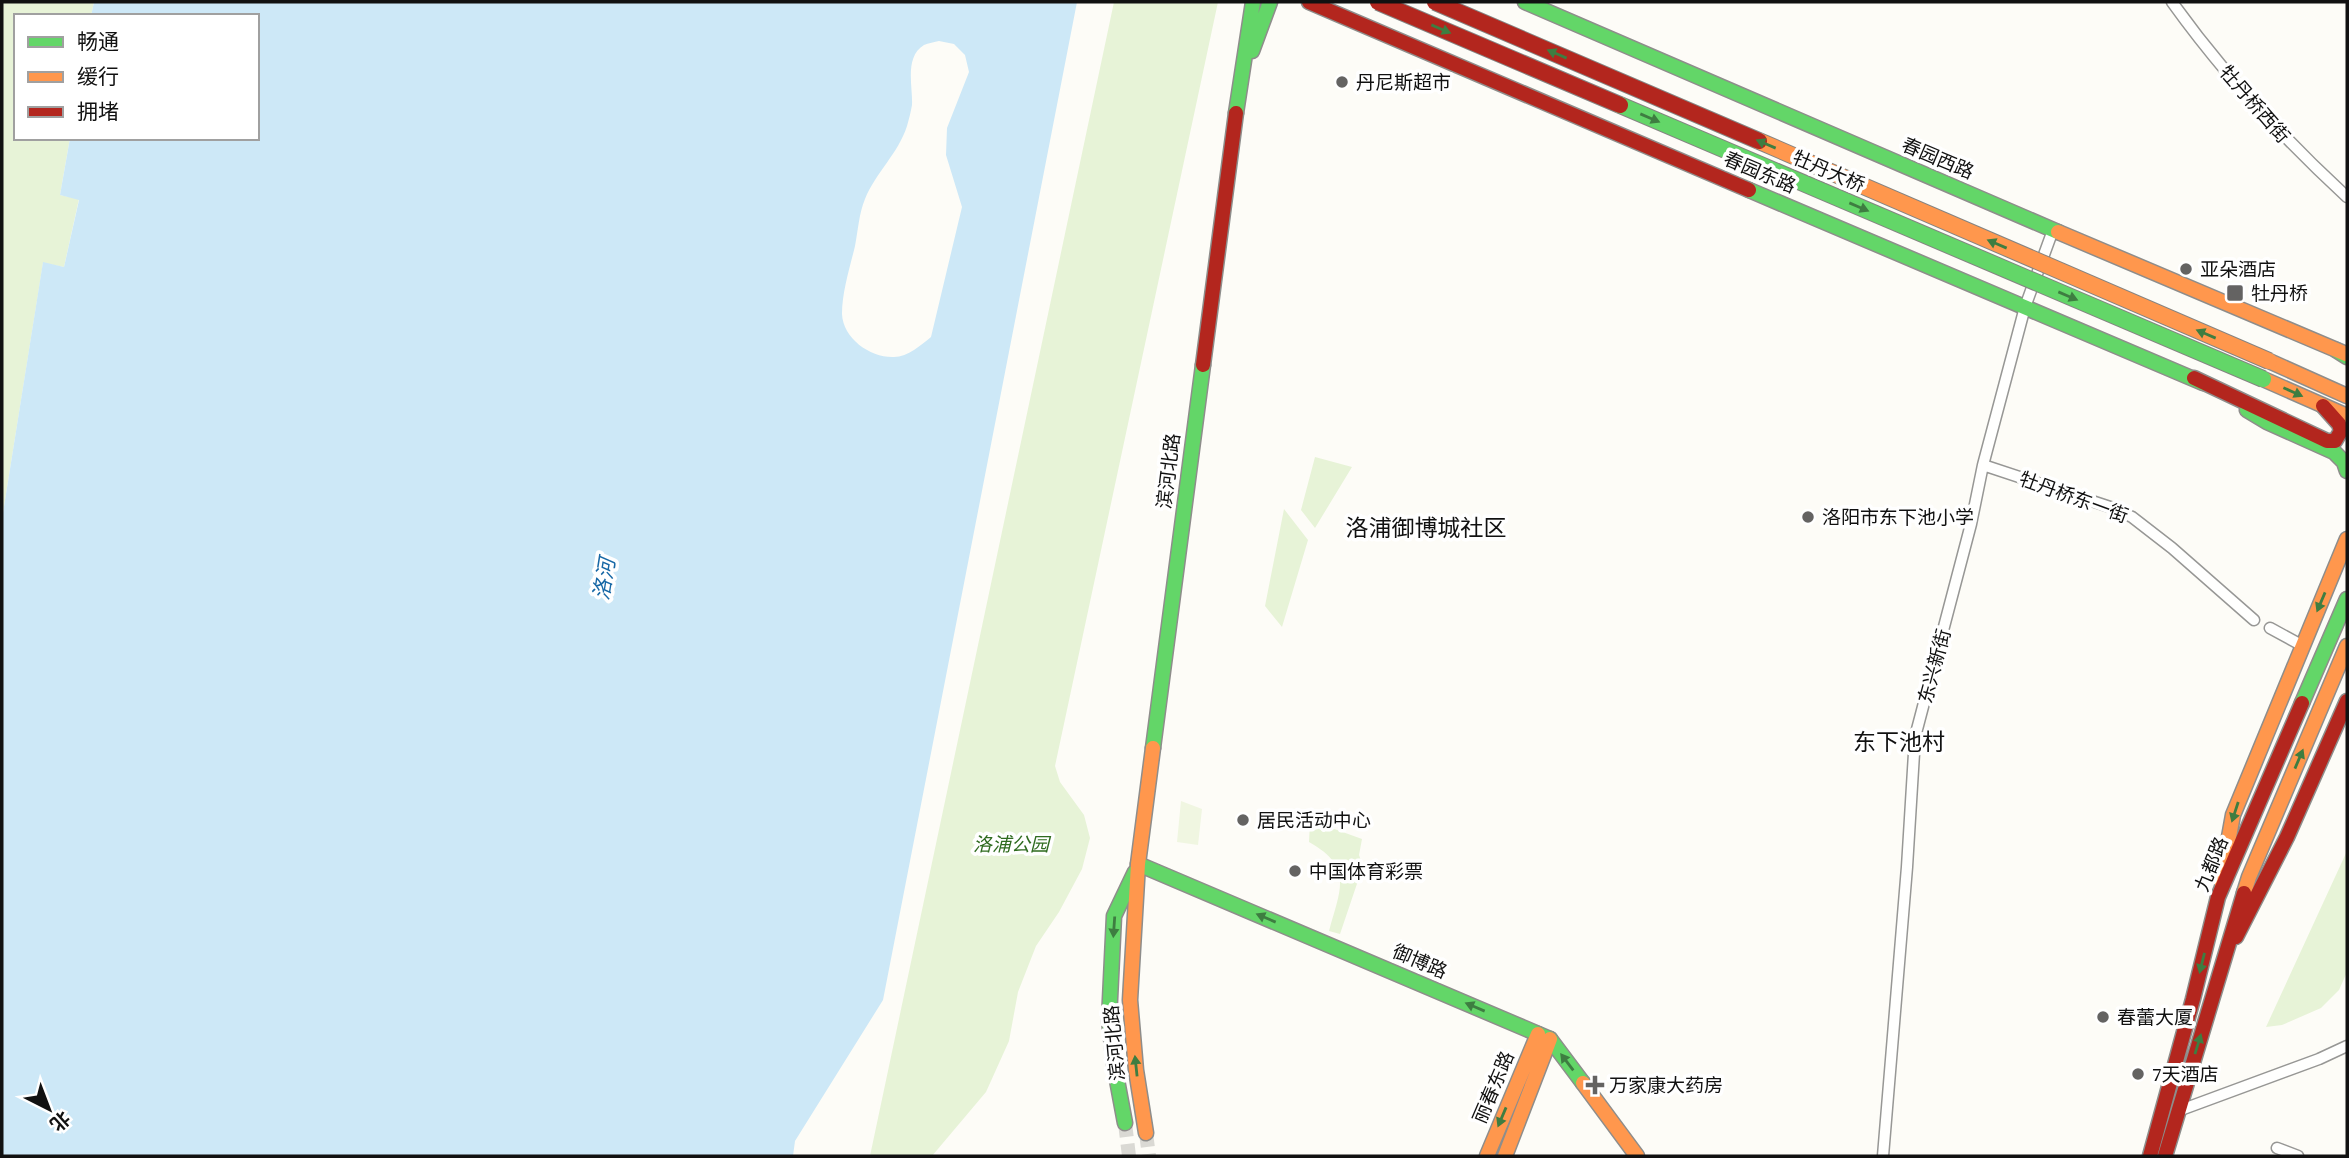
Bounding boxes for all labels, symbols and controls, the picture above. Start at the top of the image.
legend [14,14,259,140]
one-way arrow [1430,23,1451,34]
text: 畅通 [77,27,119,56]
one-way arrow [1547,48,1567,60]
street label: 牡丹桥西街 [2214,60,2296,148]
text: 缓行 [77,62,119,91]
place label: 丹尼斯超市 [1356,69,1451,95]
marker: 丹尼斯超市 [1334,74,1350,90]
text: 拥堵 [77,97,119,126]
one-way arrow [1640,112,1660,124]
street label: 春园西路 [1898,131,1978,185]
one-way arrow [1755,139,1776,150]
street label: 牡丹大桥 [1789,144,1869,198]
street label: 春园东路 [1720,145,1800,199]
one-way arrow [1849,201,1869,213]
one-way arrow [1987,238,2008,249]
place label: 亚朵酒店 [2200,256,2276,282]
marker: 亚朵酒店 [2178,261,2194,277]
place label: 牡丹桥 [2251,280,2308,306]
marker: 牡丹桥 [2225,283,2245,303]
one-way arrow [2058,291,2079,302]
one-way arrow [2195,329,2216,340]
one-way arrow [2283,387,2304,398]
street label: 滨河北路 [1150,432,1186,510]
street label: 牡丹桥东一街 [2016,465,2132,529]
place label: 洛阳市东下池小学 [1822,504,1974,530]
marker: 洛阳市东下池小学 [1800,509,1816,525]
district label: 洛浦御博城社区 [1346,512,1507,544]
water label: 洛河 [586,552,622,602]
one-way arrow [2316,592,2327,613]
street label: 东兴新街 [1912,626,1956,706]
district label: 东下池村 [1853,726,1945,758]
one-way arrow [2294,748,2305,769]
one-way arrow [2229,802,2240,823]
place label: 居民活动中心 [1257,807,1371,833]
marker: 居民活动中心 [1235,812,1251,828]
park label: 洛浦公园 [973,831,1052,857]
street label: 九都路 [2188,833,2234,895]
place label: 中国体育彩票 [1309,858,1423,884]
marker: 中国体育彩票 [1287,863,1303,879]
one-way arrow [1255,913,1276,924]
one-way arrow [1108,916,1119,938]
street label: 御博路 [1389,938,1451,984]
one-way arrow [2196,952,2207,974]
one-way arrow [1465,1002,1486,1013]
street label: 滨河北路 [1098,1004,1130,1082]
place label: 春蕾大厦 [2117,1004,2193,1030]
marker: 春蕾大厦 [2095,1009,2111,1025]
one-way arrow [2194,1033,2204,1054]
street label: 丽春东路 [1466,1047,1520,1127]
one-way arrow [1561,1053,1575,1071]
one-way arrow [1130,1055,1141,1077]
place label: 7天酒店 [2152,1061,2219,1087]
marker: 7天酒店 [2130,1066,2146,1082]
place label: 万家康大药房 [1609,1072,1723,1098]
north arrow [14,1074,84,1144]
marker: 万家康大药房 [1587,1077,1603,1093]
text: 北 [45,1106,76,1138]
one-way arrow [1497,1107,1508,1128]

